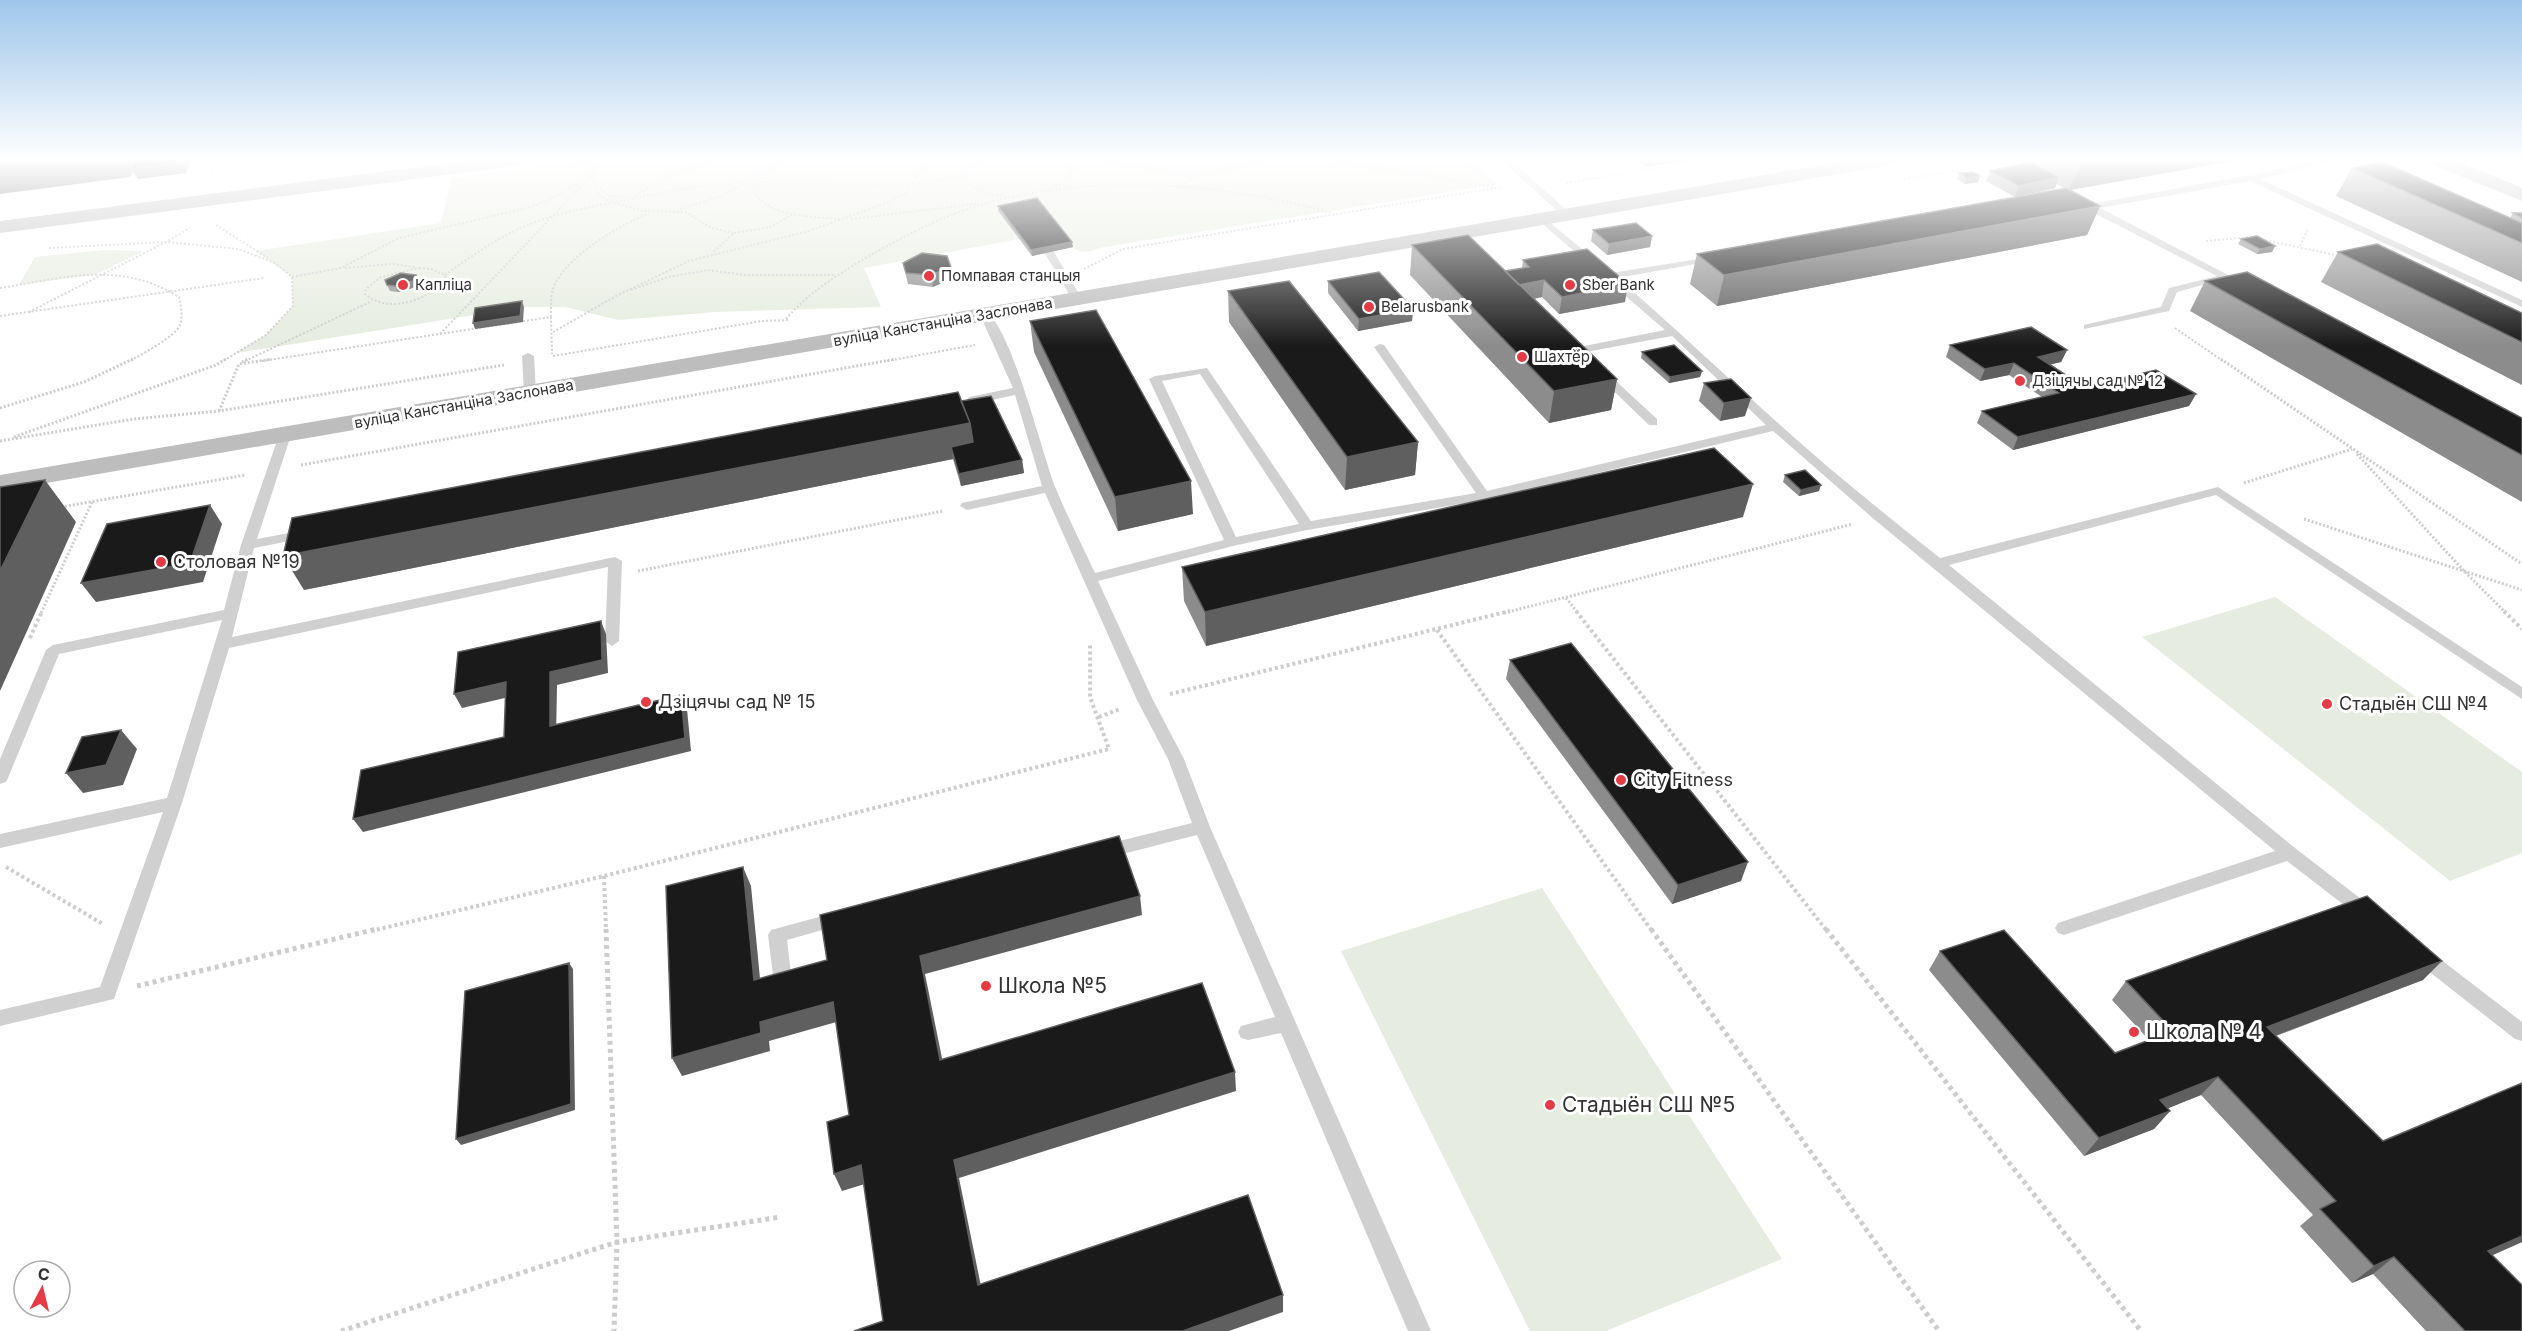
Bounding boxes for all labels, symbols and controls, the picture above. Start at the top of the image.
place label: Помпавая станцыя [941,266,1081,285]
marker: Помпавая станцыя [922,269,936,283]
place label: Капліца [415,275,472,294]
place label: Sber Bank [1582,275,1656,294]
marker: Капліца [396,278,410,292]
marker: Sber Bank [1563,278,1577,292]
street label: вуліца Канстанціна Заслонава [832,293,1054,350]
place label: Belarusbank [1381,297,1470,316]
marker: Belarusbank [1362,300,1376,314]
place label: Шахтёр [1534,347,1590,366]
marker: Шахтёр [1515,350,1529,364]
place label: Дзіцячы сад № 12 [2032,371,2163,390]
marker: Дзіцячы сад № 12 [2013,374,2027,388]
street label: вуліца Канстанціна Заслонава [353,375,575,432]
place label: Столовая №19 [173,551,300,572]
marker: Столовая №19 [154,555,168,569]
place label: Дзіцячы сад № 15 [658,691,815,712]
place label: Стадыён СШ №4 [2339,693,2488,714]
marker: Дзіцячы сад № 15 [639,695,653,709]
marker: Стадыён СШ №4 [2320,697,2334,711]
place label: City Fitness [1633,769,1733,790]
marker: City Fitness [1614,773,1628,787]
place label: Школа №5 [998,973,1107,998]
marker: Школа №5 [979,979,993,993]
place label: Школа № 4 [2146,1019,2262,1044]
marker: Школа № 4 [2127,1025,2141,1039]
place label: Стадыён СШ №5 [1562,1092,1735,1117]
marker: Стадыён СШ №5 [1543,1098,1557,1112]
north arrow [12,1259,72,1319]
text: С [37,1263,51,1285]

